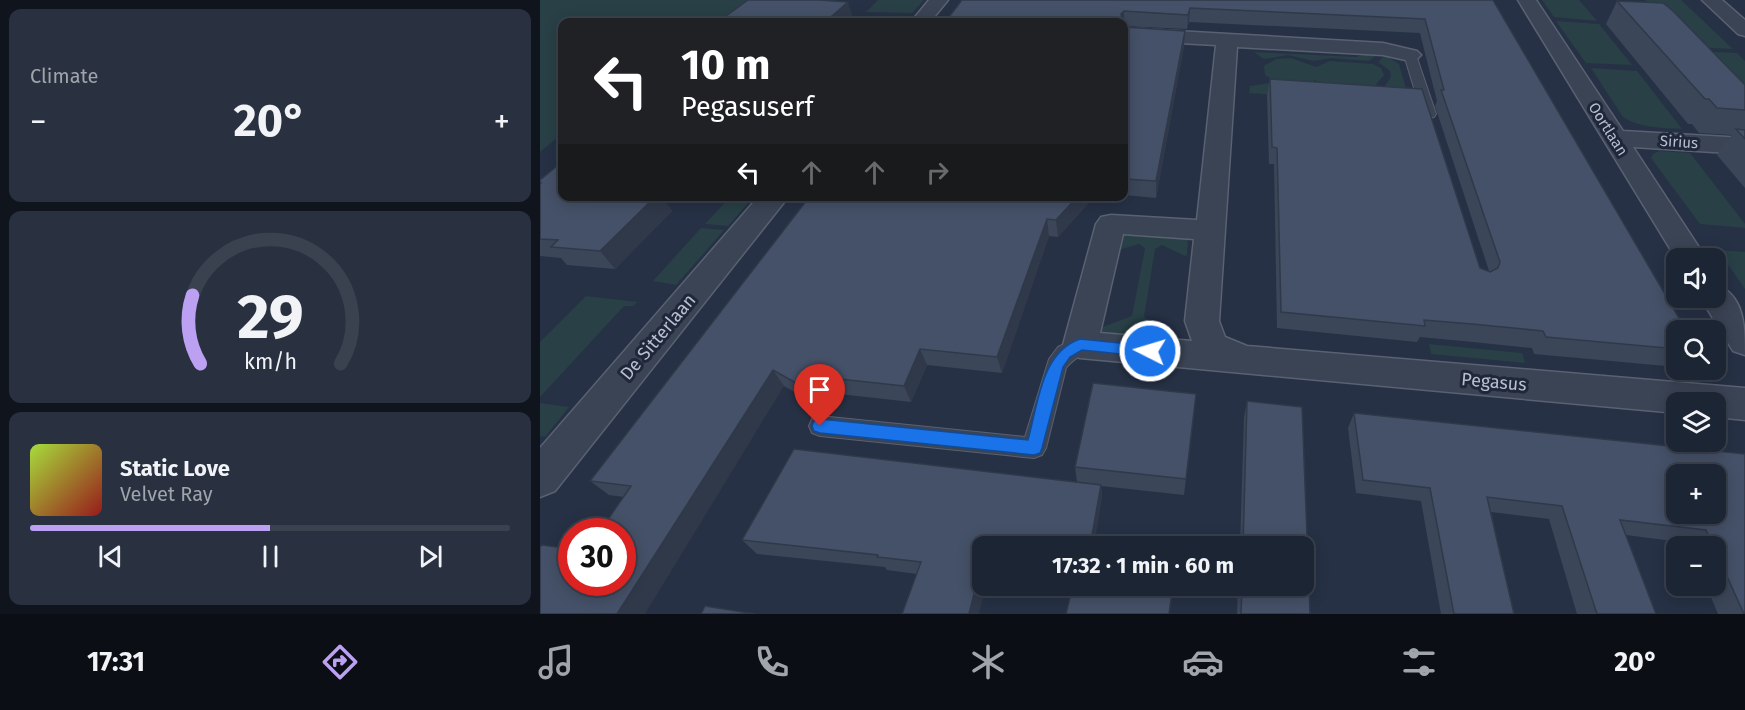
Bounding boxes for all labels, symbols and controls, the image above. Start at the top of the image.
text: 10 m [681,40,771,90]
icon: left [582,42,660,120]
text: Climate [30,64,98,88]
text: Pegasuserf [681,91,814,123]
text: 20° [233,94,307,148]
street label: Oortlaan [1585,99,1631,159]
text: − [30,102,47,142]
text: + [494,102,510,142]
street label: Sirius [1659,132,1699,152]
icon: left [732,156,765,189]
icon: ahead [795,156,828,189]
icon: ahead [858,156,891,189]
icon: right [921,156,954,189]
map controls [1666,248,1726,596]
button: sound [1666,248,1726,308]
text: 29 [237,280,303,355]
street label: De Sitterlaan [616,289,700,385]
position arrow [1118,319,1182,383]
button: search [1666,320,1726,380]
text: km/h [243,349,297,375]
pin [794,364,845,426]
street label: Pegasus [1460,368,1528,396]
icon: arrive [803,373,836,406]
button: layers [1666,392,1726,452]
text: Static Love [120,455,230,482]
button: + [1666,464,1726,524]
text: Velvet Ray [120,482,213,506]
speed limit sign: 30 [558,518,636,596]
button: − [1666,536,1726,596]
icon: previous [94,540,127,573]
icon: pause [254,540,287,573]
icon: next [414,540,447,573]
text: 17:32 · 1 min · 60 m [1052,552,1234,579]
icon: directions [319,641,361,683]
icon: music [535,641,577,683]
icon: phone [751,641,793,683]
icon: climate [967,641,1009,683]
icon: car [1182,641,1224,683]
icon: filters [1398,641,1440,683]
text: 17:31 [87,646,145,678]
text: 20° [1614,646,1658,678]

